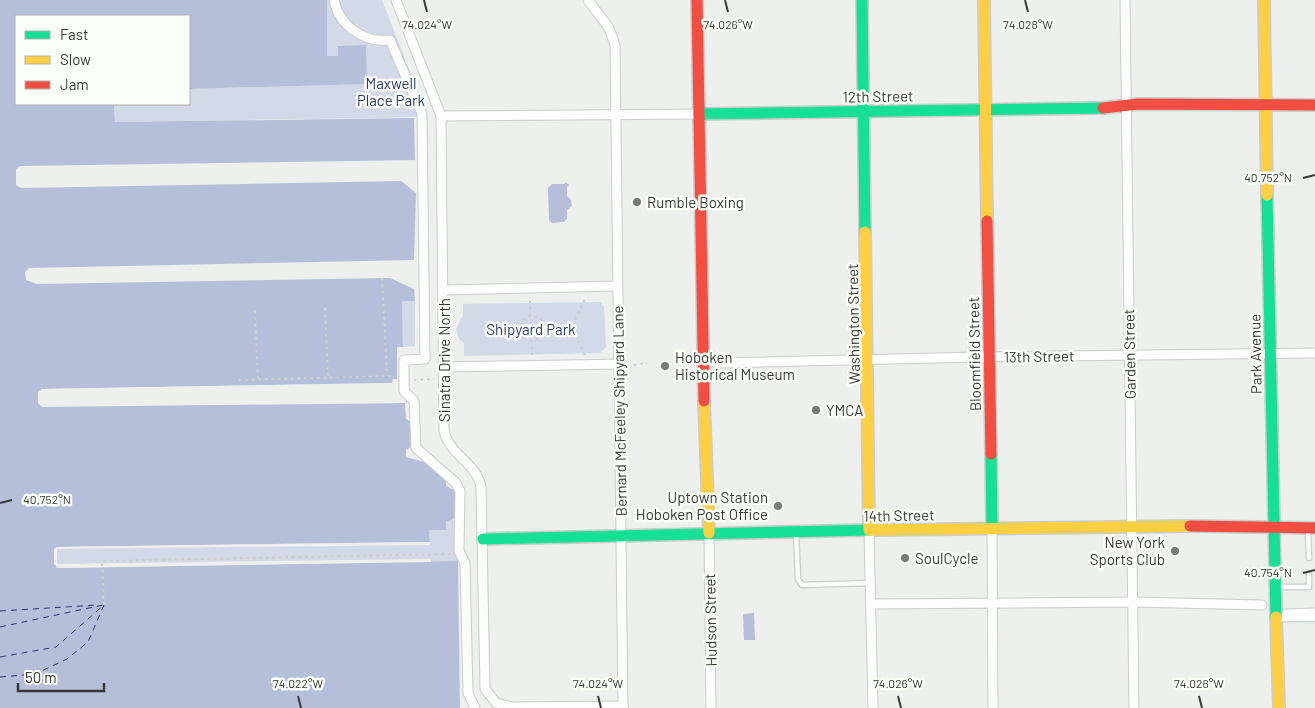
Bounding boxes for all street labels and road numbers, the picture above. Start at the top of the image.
street label: 12th Street [842,86,914,106]
street label: Washington Street [843,263,863,385]
street label: Bloomfield Street [964,297,984,411]
street label: Sinatra Drive North [435,298,453,422]
street label: Bernard McFeeley Shipyard Lane [608,305,630,517]
street label: Garden Street [1119,309,1139,399]
street label: Park Avenue [1245,314,1265,394]
street label: 13th Street [1004,346,1074,366]
street label: 14th Street [863,505,935,525]
street label: Hudson Street [700,573,720,667]

